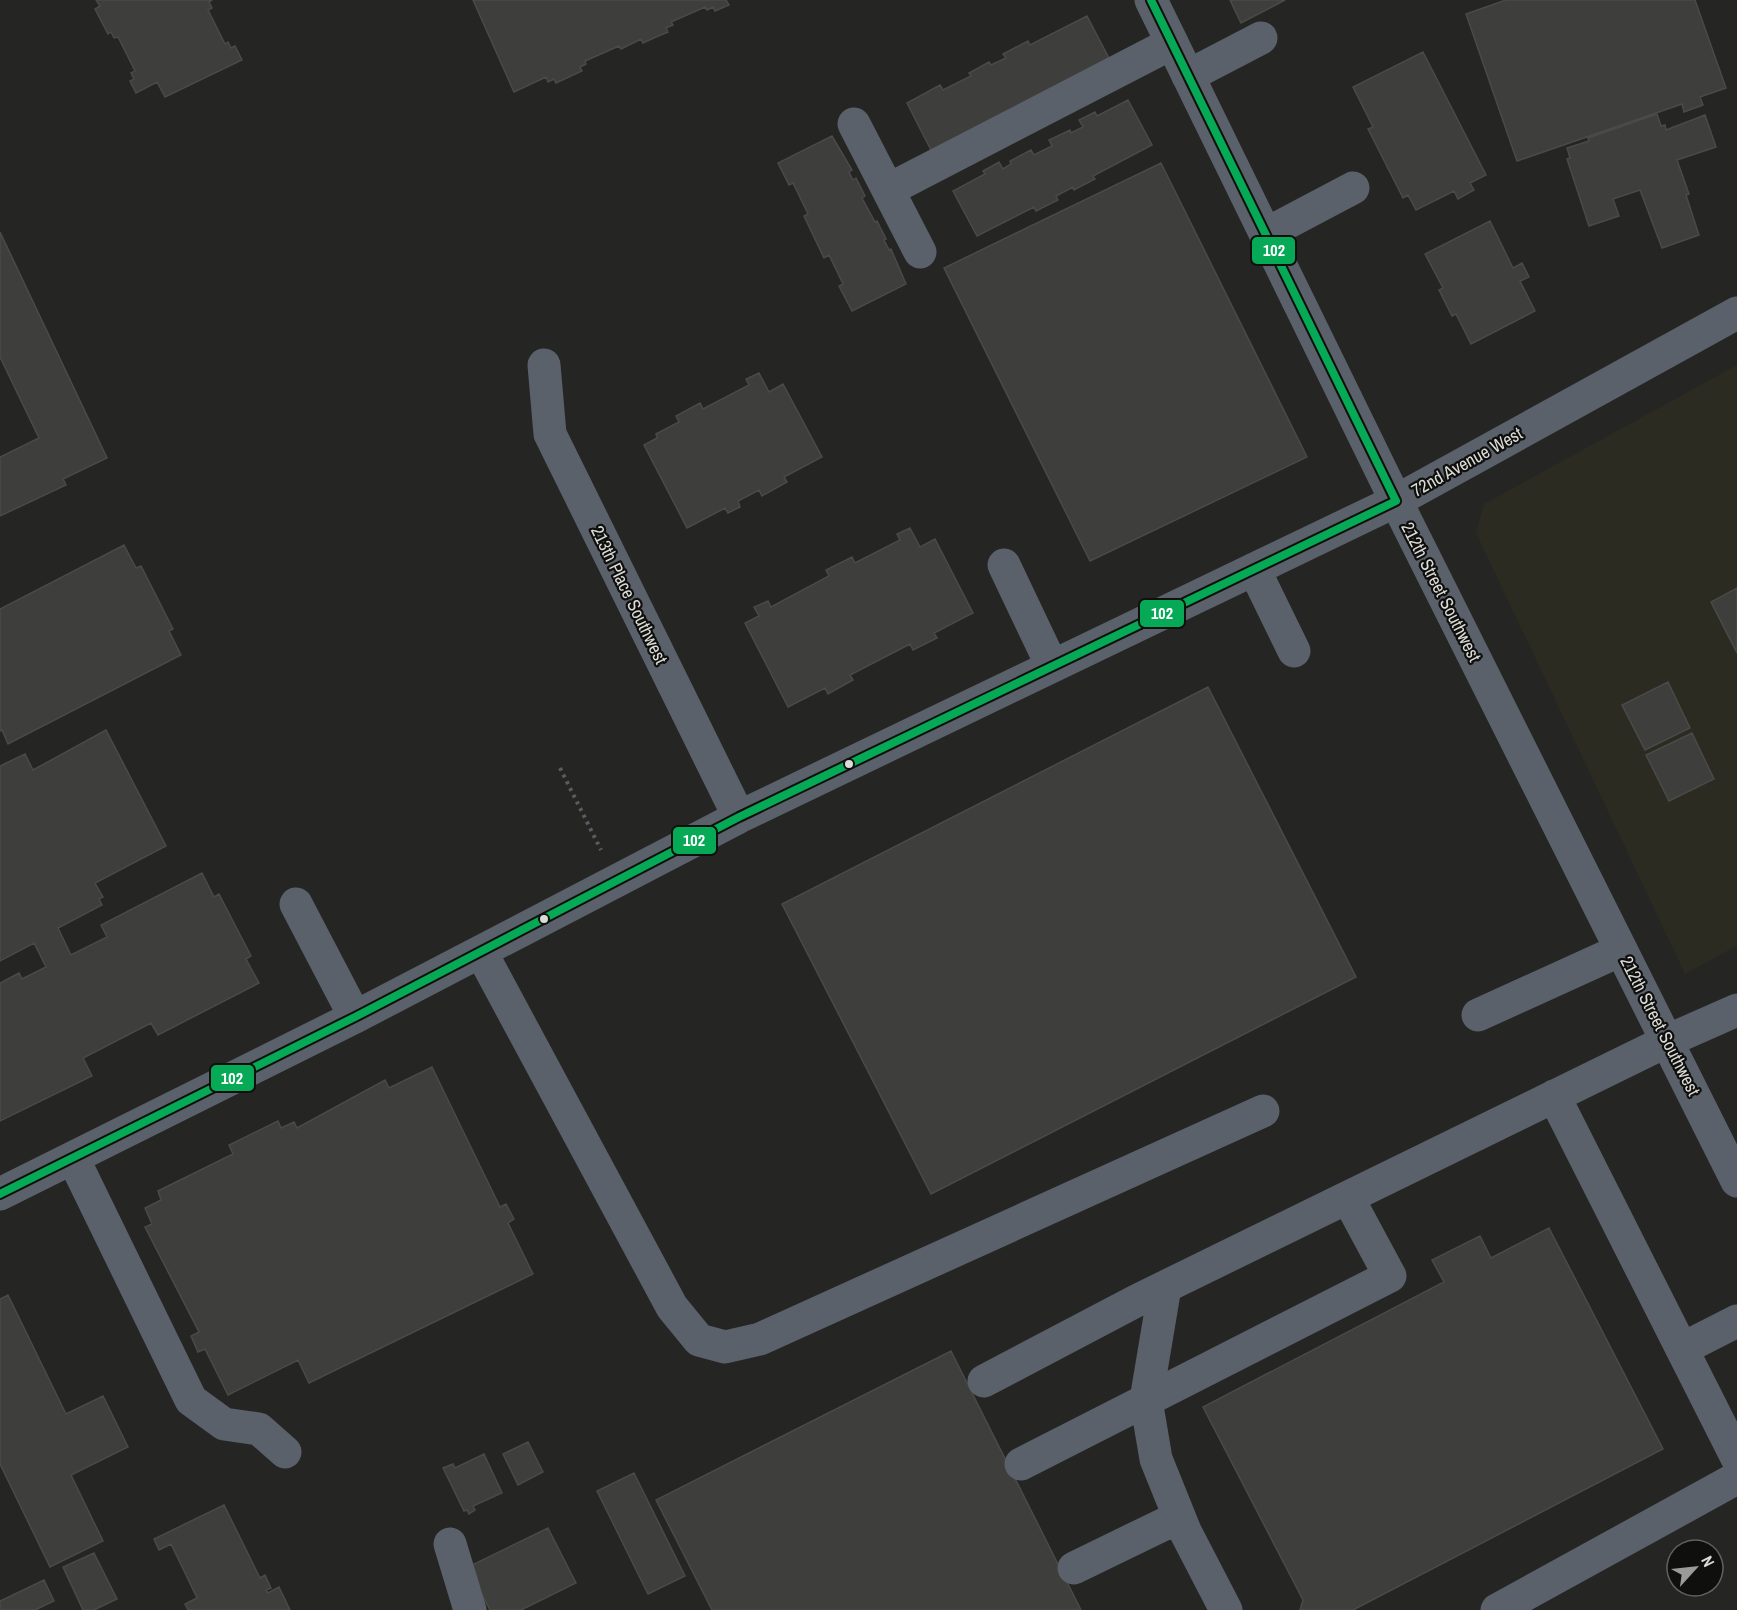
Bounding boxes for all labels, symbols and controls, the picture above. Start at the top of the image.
line badge: 102 [1251,236,1296,265]
text: 102 [1263,239,1285,261]
street label: 72nd Avenue West [1407,421,1527,502]
street label: 212th Street Southwest [1395,518,1487,666]
street label: 213th Place Southwest [585,521,674,668]
line badge: 102 [1139,599,1185,628]
text: 102 [1151,602,1173,624]
unlabelled marker [843,758,855,770]
line badge: 102 [672,826,717,855]
text: 102 [683,829,705,851]
unlabelled marker [538,913,550,925]
street label: 212th Street Southwest [1614,952,1706,1100]
line badge: 102 [210,1064,255,1092]
text: 102 [221,1067,243,1089]
north arrow [1665,1538,1725,1598]
text: N [1696,1552,1720,1570]

